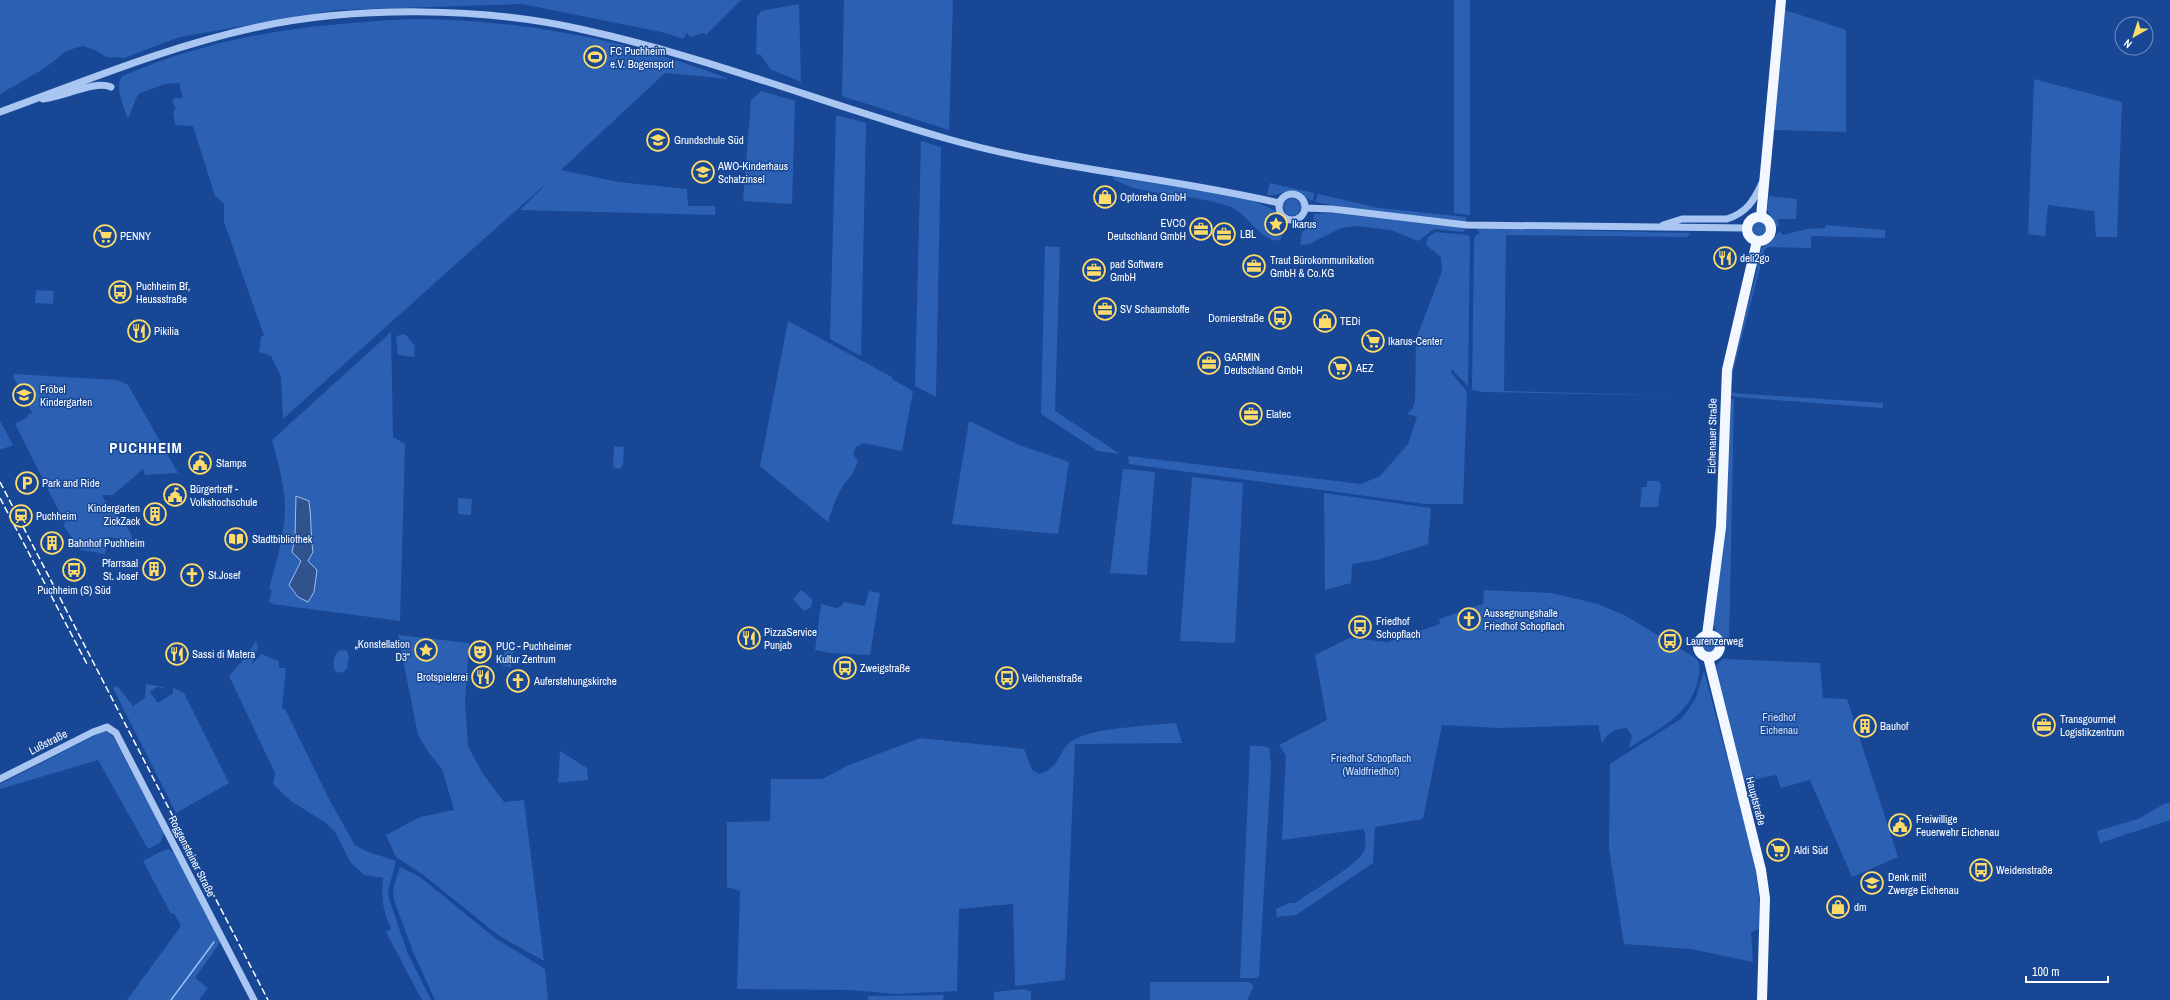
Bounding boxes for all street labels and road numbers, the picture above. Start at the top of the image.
street label: Eichenauer Straße [1704,398,1720,474]
street label: Lußstraße [27,726,69,758]
street label: Hauptstraße [1743,775,1769,827]
street label: Roggensteiner Straße [166,813,218,899]

